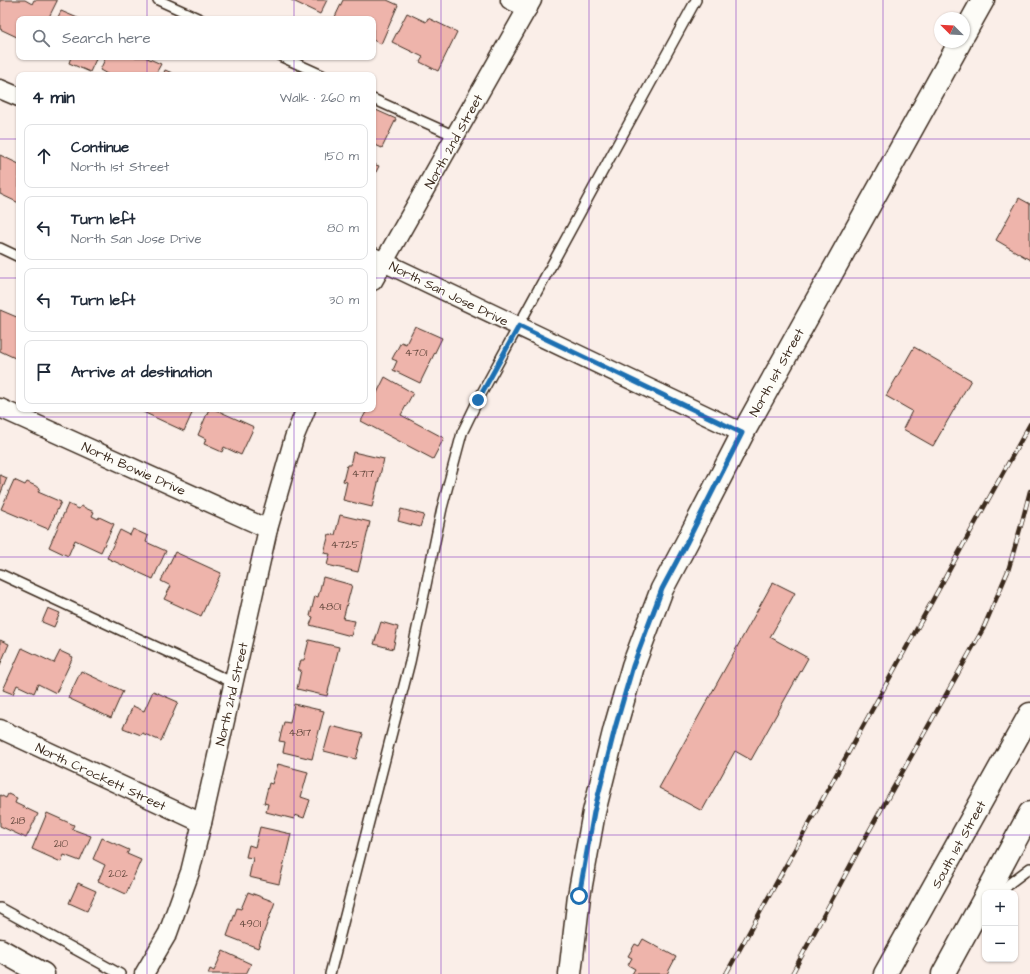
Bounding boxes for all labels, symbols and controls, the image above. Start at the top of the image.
north arrow [934,12,970,48]
search box [16,16,376,60]
icon: search [30,27,52,49]
text: Search here [62,28,151,49]
text: 4 min [32,86,75,110]
text: Walk · 260 m [280,89,360,107]
street label: North 2nd Street [420,90,488,192]
text: Continue [71,137,129,158]
icon: ahead [33,145,55,167]
text: 150 m [325,147,359,165]
text: North 1st Street [71,158,169,176]
text: Turn left [71,209,135,230]
icon: left [33,217,55,239]
text: 80 m [327,219,359,237]
text: North San Jose Drive [71,230,202,248]
street label: North San Jose Drive [386,257,511,331]
icon: left [33,289,55,311]
text: Turn left [71,290,135,311]
text: 30 m [329,291,359,309]
street label: North 1st Street [745,324,809,420]
house number: 4701 [405,345,428,360]
icon: arrive [33,361,55,383]
text: Arrive at destination [71,362,212,383]
route end [469,391,487,409]
street label: North Bowie Drive [79,438,188,500]
house number: 4717 [352,466,374,481]
house number: 4725 [331,537,359,552]
house number: 4801 [319,599,342,614]
street label: North 2nd Street [211,640,253,748]
house number: 4817 [289,725,312,740]
street label: North Crockett Street [32,739,170,815]
street label: South 1st Street [927,797,991,892]
house number: 218 [11,813,25,828]
house number: 210 [54,836,68,851]
house number: 202 [108,866,128,881]
route start [570,887,588,905]
map controls [982,890,1018,962]
button: + [982,890,1018,926]
house number: 4901 [239,916,262,931]
button: − [982,926,1018,962]

